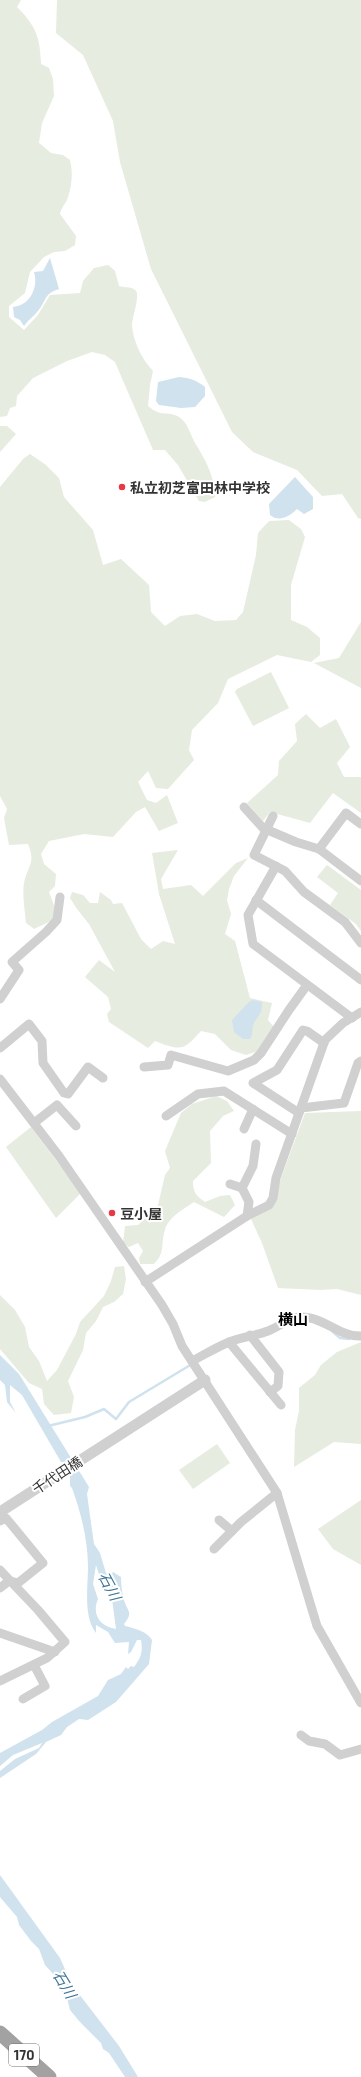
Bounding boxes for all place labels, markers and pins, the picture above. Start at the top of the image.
place label: 私立初芝富田林中学校 [130,479,270,496]
marker: 私立初芝富田林中学校 [117,482,127,492]
place label: 豆小屋 [120,1205,162,1222]
marker: 豆小屋 [107,1208,117,1218]

